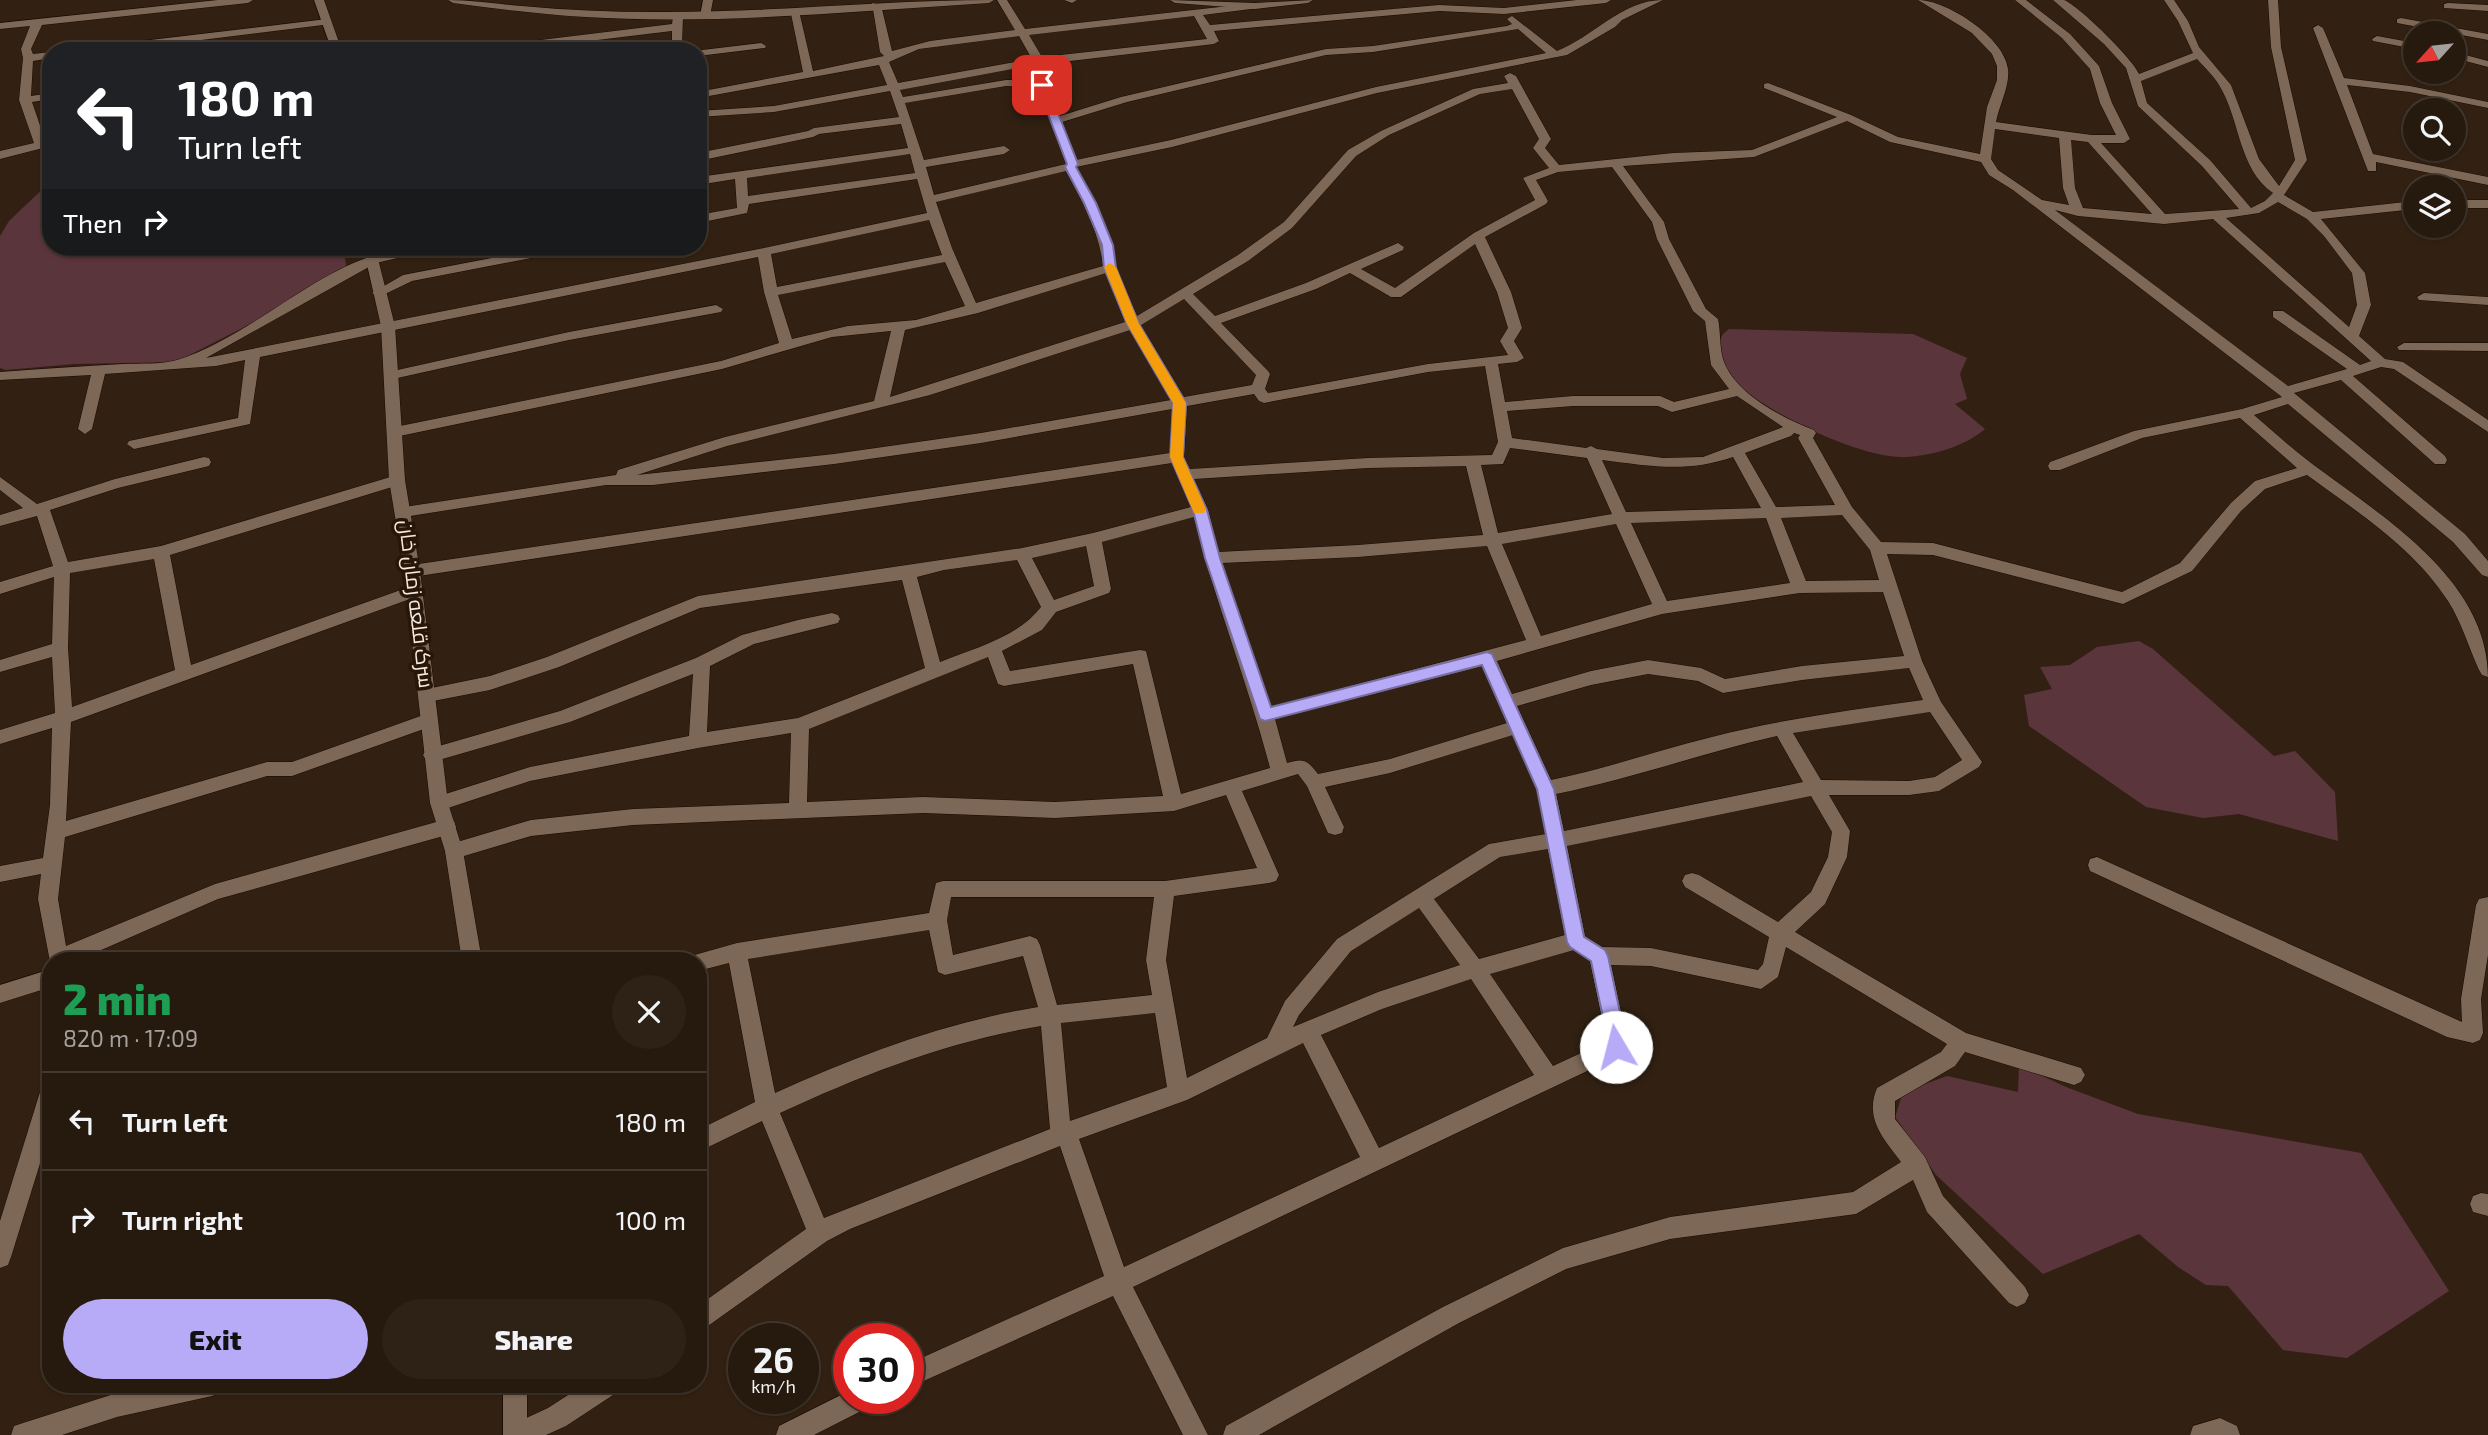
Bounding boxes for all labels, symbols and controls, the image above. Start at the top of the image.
north arrow [2403,21,2466,84]
map controls [2403,21,2466,238]
pin [1012,55,1072,115]
icon: arrive [1023,66,1061,104]
text: 180 m [178,67,314,126]
icon: left [63,70,154,161]
button: search [2403,98,2466,161]
text: Turn left [178,127,302,165]
button: layers [2403,175,2466,238]
icon: right [136,203,174,241]
text: Then [63,207,122,238]
street label: سرک قلعه زمان خان [393,518,440,690]
text: 2 min [63,973,172,1023]
button: close [612,975,686,1049]
position arrow [1579,1010,1653,1084]
text: 820 m · 17:09 [63,1024,198,1052]
icon: left [63,1102,101,1140]
text: Turn left [122,1106,228,1137]
text: 180 m [616,1106,686,1137]
icon: right [63,1200,101,1238]
text: Turn right [122,1204,243,1235]
text: 100 m [616,1204,686,1235]
button: Exit [63,1299,368,1379]
button: Share [382,1299,686,1379]
speed limit sign: 30 [833,1323,924,1414]
text: 26 [753,1338,794,1380]
text: km/h [751,1375,796,1397]

